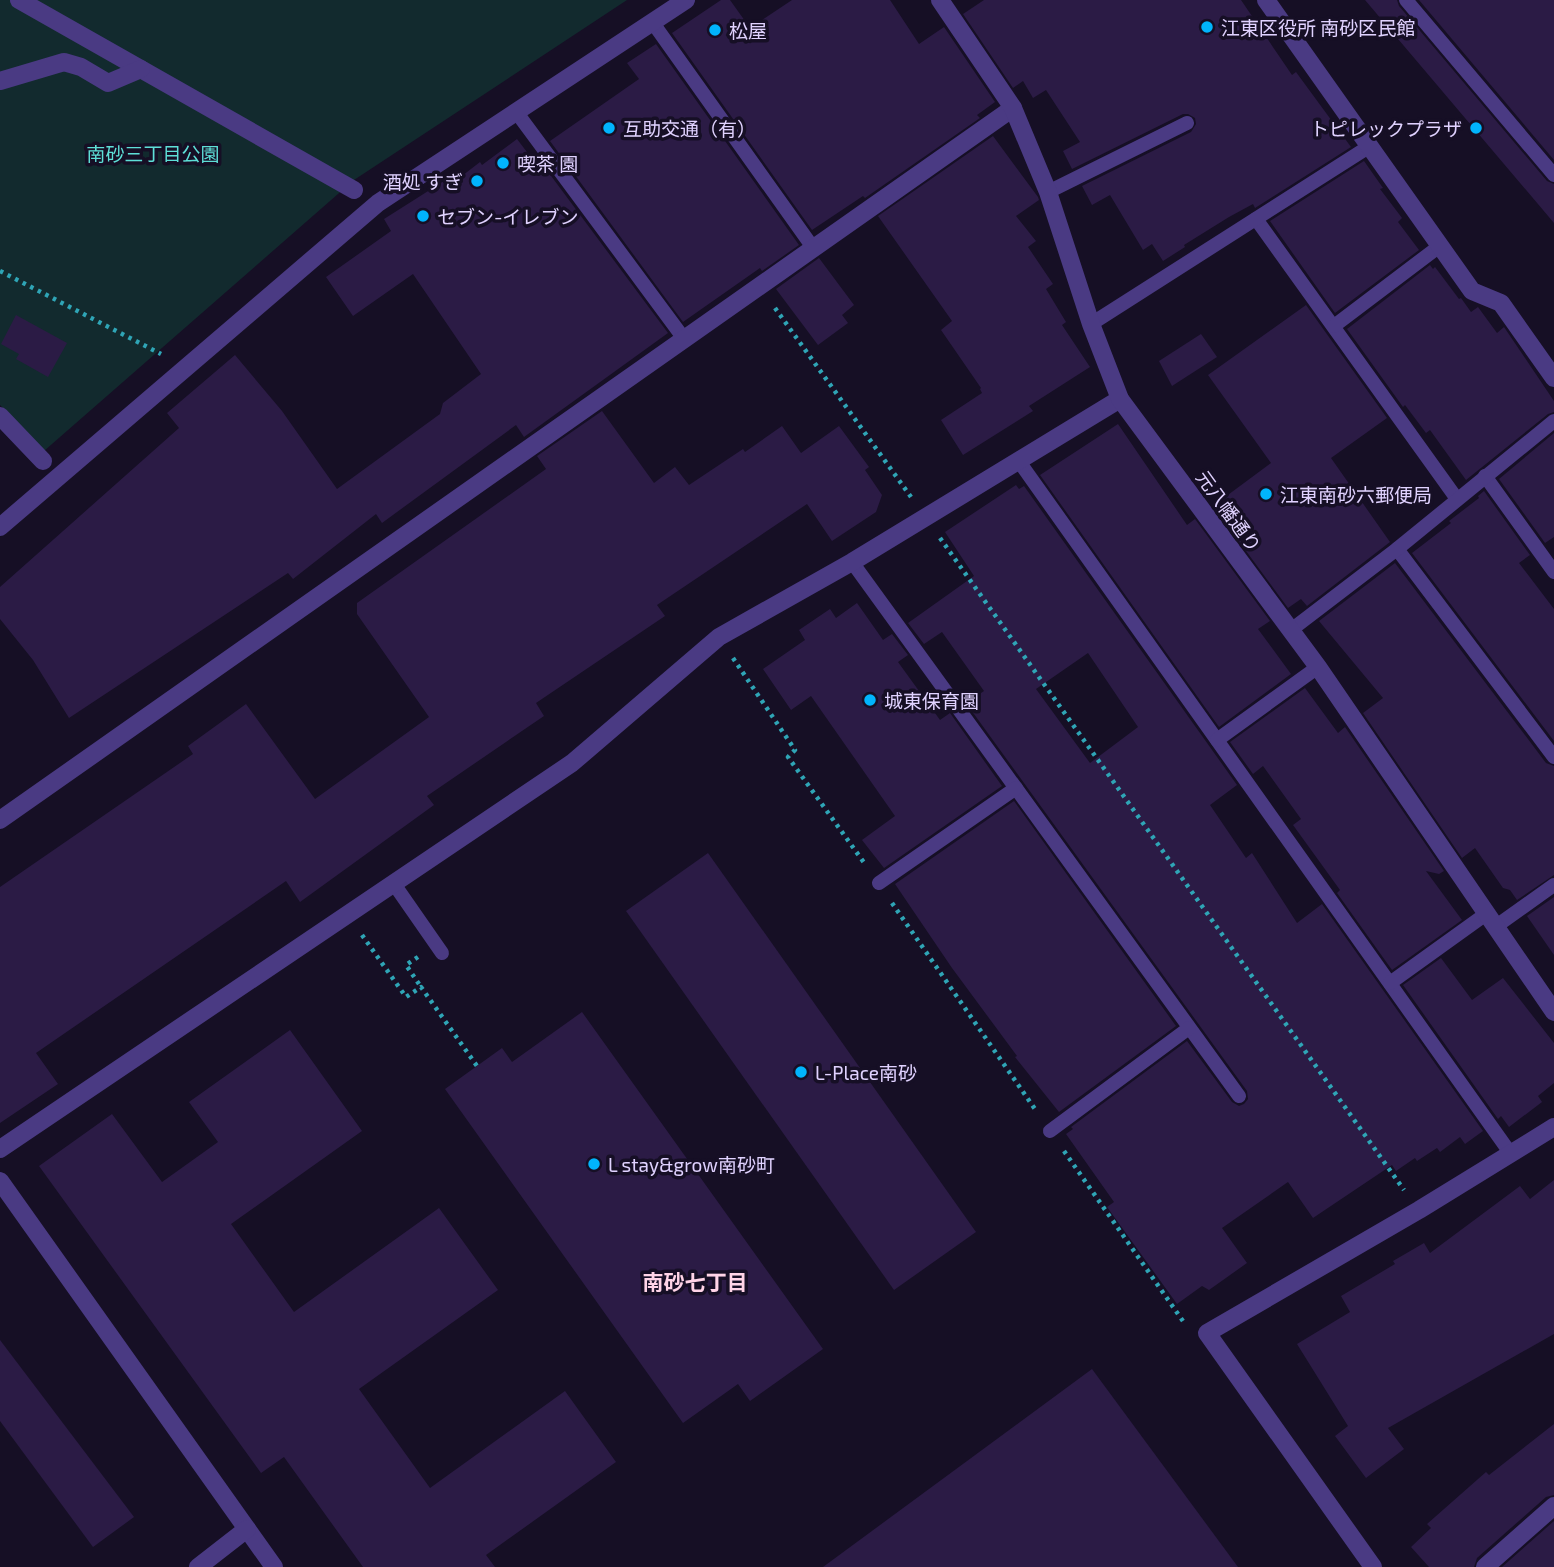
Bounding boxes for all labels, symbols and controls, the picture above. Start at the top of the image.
place label: 江東区役所 南砂区民館 [1221,16,1415,39]
place label: 松屋 [729,19,767,42]
marker: 江東区役所 南砂区民館 [1199,19,1215,35]
marker: 松屋 [707,22,723,38]
place label: 互助交通（有） [623,117,756,140]
place label: トピレックプラザ [1310,117,1462,140]
marker: 互助交通（有） [601,120,617,136]
marker: トピレックプラザ [1468,120,1484,136]
park label: 南砂三丁目公園 [86,142,220,165]
place label: 喫茶 園 [517,152,578,175]
marker: 喫茶 園 [495,155,511,171]
place label: 酒処 すぎ [383,170,463,193]
marker: 酒処 すぎ [469,173,485,189]
place label: セブン-イレブン [437,205,579,228]
marker: セブン-イレブン [415,208,431,224]
street label: 元八幡通り [1192,466,1266,556]
place label: 江東南砂六郵便局 [1280,483,1432,506]
marker: 江東南砂六郵便局 [1258,486,1274,502]
place label: 城東保育園 [884,689,979,712]
marker: 城東保育園 [862,692,878,708]
place label: L-Place南砂 [815,1061,917,1084]
marker: L-Place南砂 [793,1064,809,1080]
place label: L stay&grow南砂町 [608,1153,775,1176]
marker: L stay&grow南砂町 [586,1156,602,1172]
district label: 南砂七丁目 [643,1269,748,1294]

